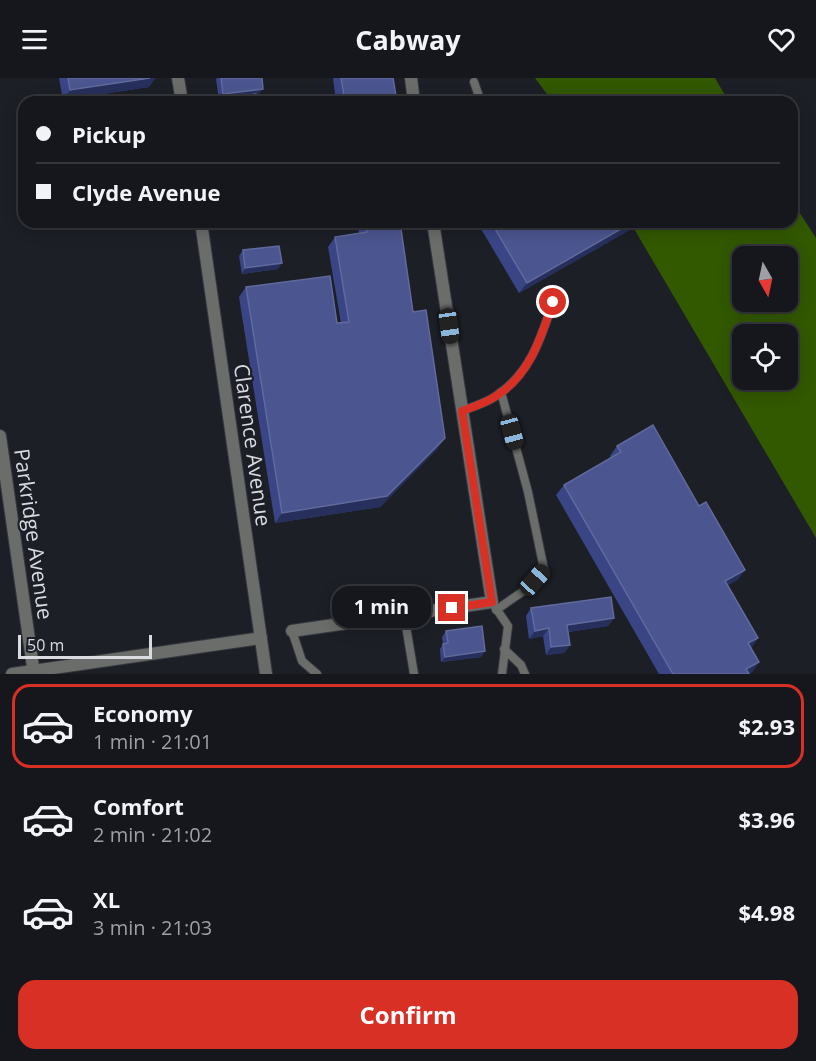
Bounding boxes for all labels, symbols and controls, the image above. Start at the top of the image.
text: Cabway [355,21,461,58]
icon: menu [18,23,51,56]
icon: heart [765,23,798,56]
text: Pickup [72,119,146,149]
text: Clyde Avenue [72,177,221,207]
north arrow [732,246,798,312]
map controls [732,246,798,390]
route start [539,288,566,315]
car [438,307,460,345]
button: locate [732,324,798,390]
street label: Clarence Avenue [228,362,278,528]
car [499,412,525,452]
street label: Parkridge Avenue [8,447,60,621]
car [516,561,554,599]
callout: 1 min [332,587,431,629]
text: 1 min [354,593,409,620]
route end [438,594,465,621]
scale bar [18,632,152,660]
text: 50 m [27,634,64,656]
text: Economy [93,698,192,728]
icon: car [21,699,75,753]
text: $2.93 [738,711,795,741]
text: 1 min · 21:01 [93,728,212,755]
text: Comfort [93,791,184,821]
icon: car [21,792,75,846]
text: $3.96 [738,804,795,834]
text: 2 min · 21:02 [93,821,212,848]
text: XL [93,884,120,914]
icon: car [21,885,75,939]
text: $4.98 [738,897,795,927]
text: 3 min · 21:03 [93,914,212,941]
button: Confirm [18,980,798,1049]

